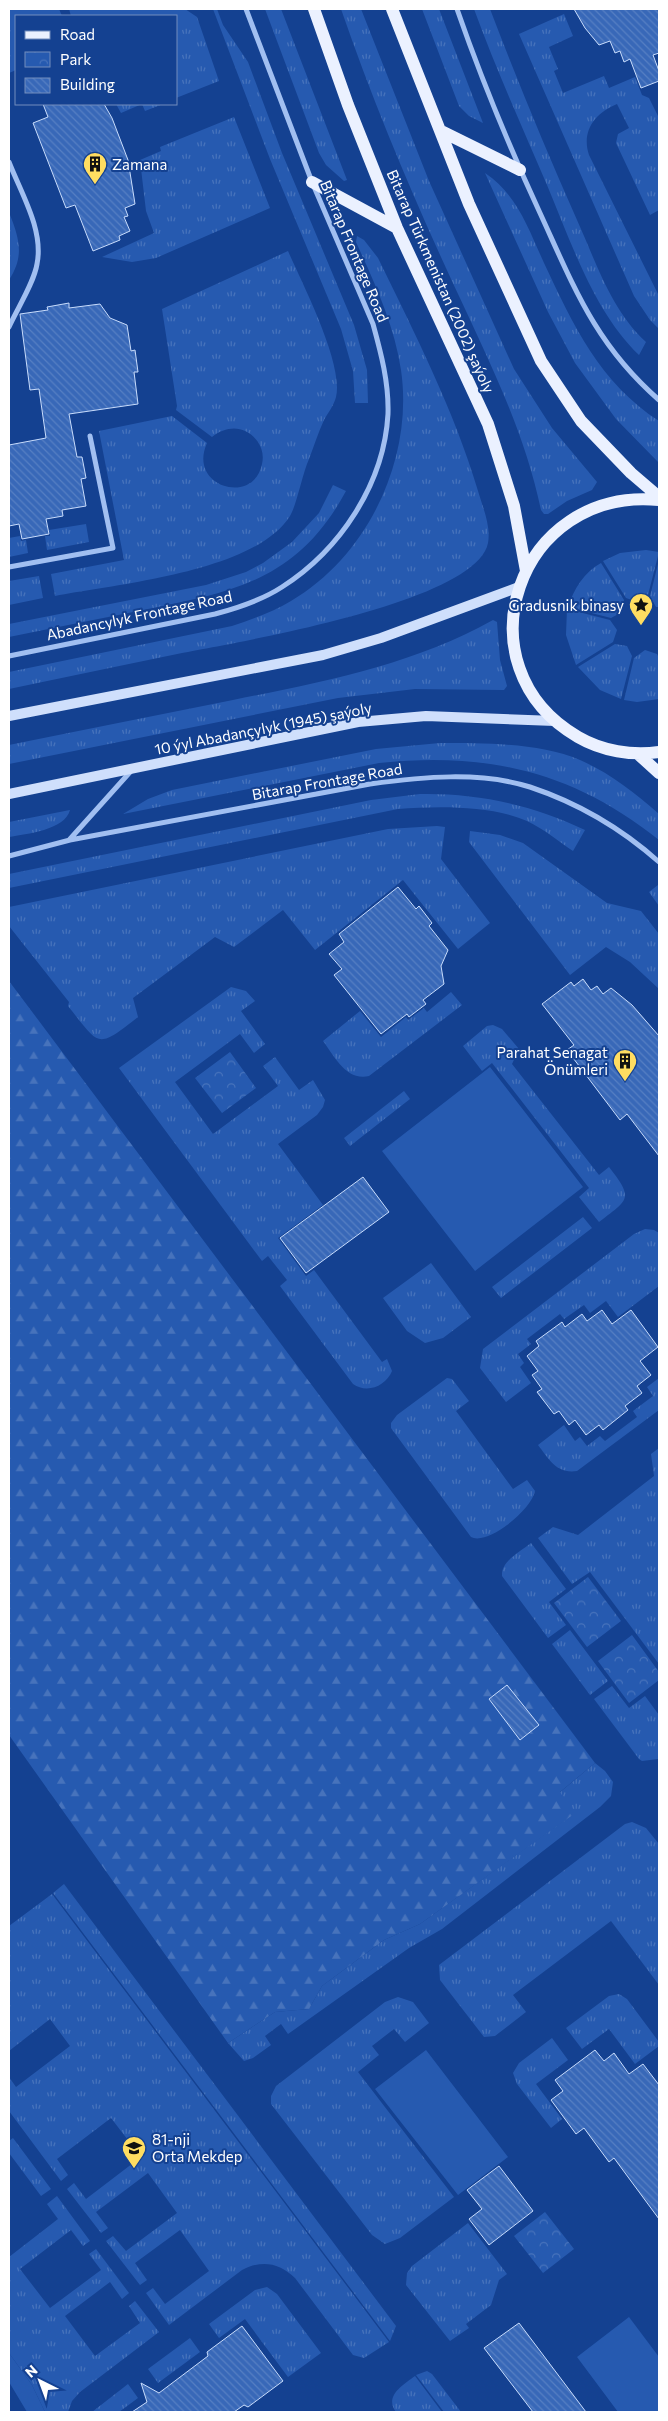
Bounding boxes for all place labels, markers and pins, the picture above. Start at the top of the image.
building icon: Zamana [82,151,108,185]
place label: Zamana [112,155,167,173]
place icon: Gradusnik binasy [628,592,654,626]
place label: Gradusnik binasy [508,596,624,614]
place label: Parahat Senagat Önümleri [496,1043,608,1078]
building icon: Parahat Senagat Önümleri [612,1048,638,1082]
place label: 81-nji Orta Mekdep [152,2130,243,2165]
school or university icon: 81-nji Orta Mekdep [121,2135,147,2169]

